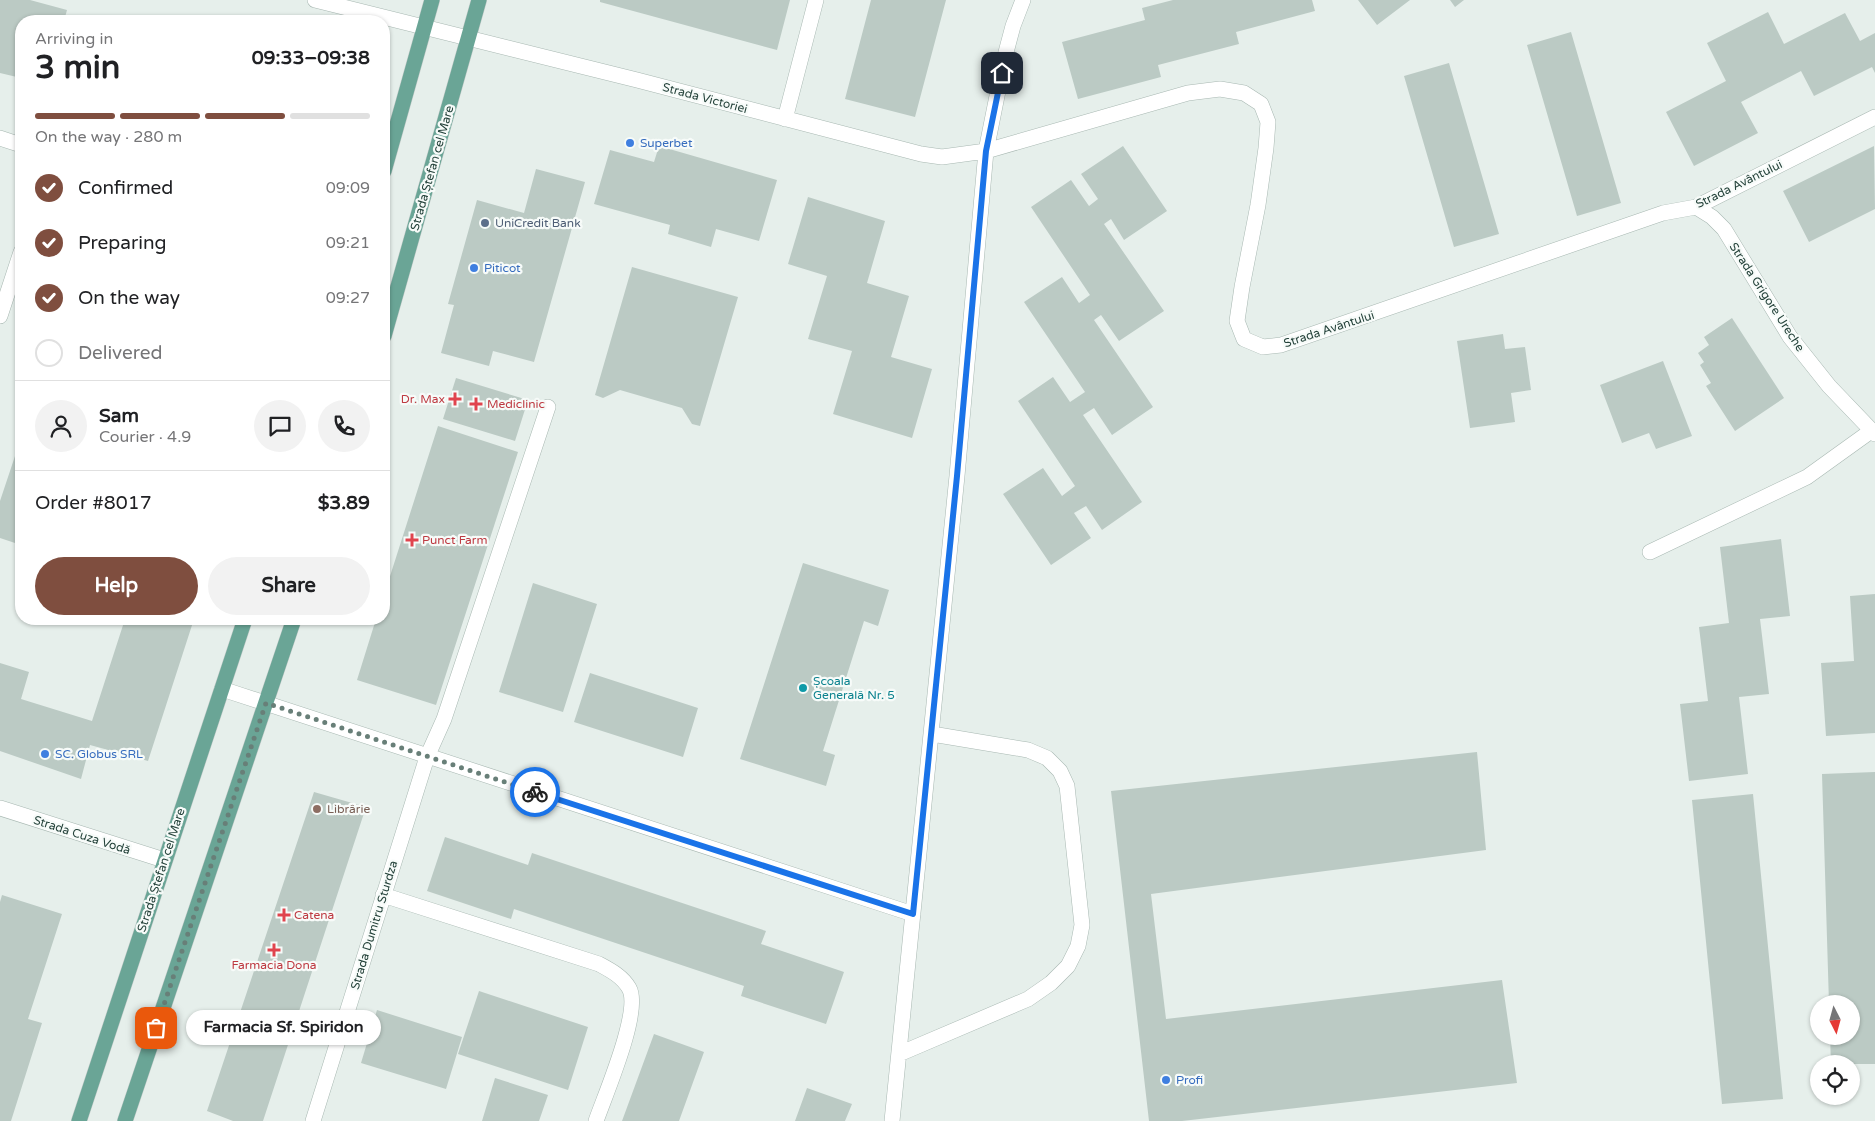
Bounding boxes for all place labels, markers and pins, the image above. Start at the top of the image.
pin [981,52,1023,94]
place label: Superbet [640,136,693,150]
marker: Superbet [624,137,636,149]
place label: UniCredit Bank [495,216,581,230]
marker: UniCredit Bank [479,217,491,229]
place label: Piticot [484,261,521,275]
marker: Piticot [468,262,480,274]
place label: Dr. Max [401,392,445,406]
marker: Dr. Max [449,393,461,405]
marker: Mediclinic [469,397,483,411]
place label: Mediclinic [487,397,545,411]
place label: Punct Farm [422,533,487,547]
marker: Punct Farm [406,534,418,546]
place label: Școala Generală Nr. 5 [813,674,895,702]
marker: Școala Generală Nr. 5 [797,682,809,694]
place label: SC. Globus SRL [55,747,143,761]
marker: SC. Globus SRL [39,748,51,760]
place label: Librărie [327,802,370,816]
marker: Librărie [311,803,323,815]
place label: Catena [294,908,334,922]
marker: Catena [278,909,290,921]
marker: Farmacia Dona [268,944,280,956]
place label: Farmacia Dona [232,958,316,972]
pin [135,1007,177,1049]
callout: Farmacia Sf. Spiridon [186,1010,381,1046]
place label: Profi [1176,1073,1203,1087]
marker: Profi [1160,1074,1172,1086]

